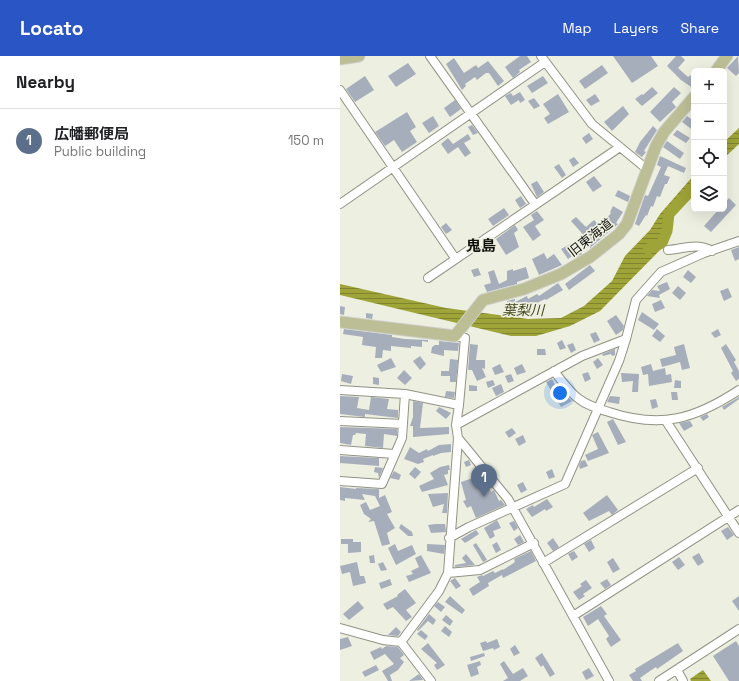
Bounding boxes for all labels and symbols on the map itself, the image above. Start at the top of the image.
street label: 旧東海道 [565,215,616,260]
district label: 鬼島 [466,236,496,255]
water label: 葉梨川 [502,301,546,319]
your location [550,383,570,403]
pin: 1 [471,464,497,497]

